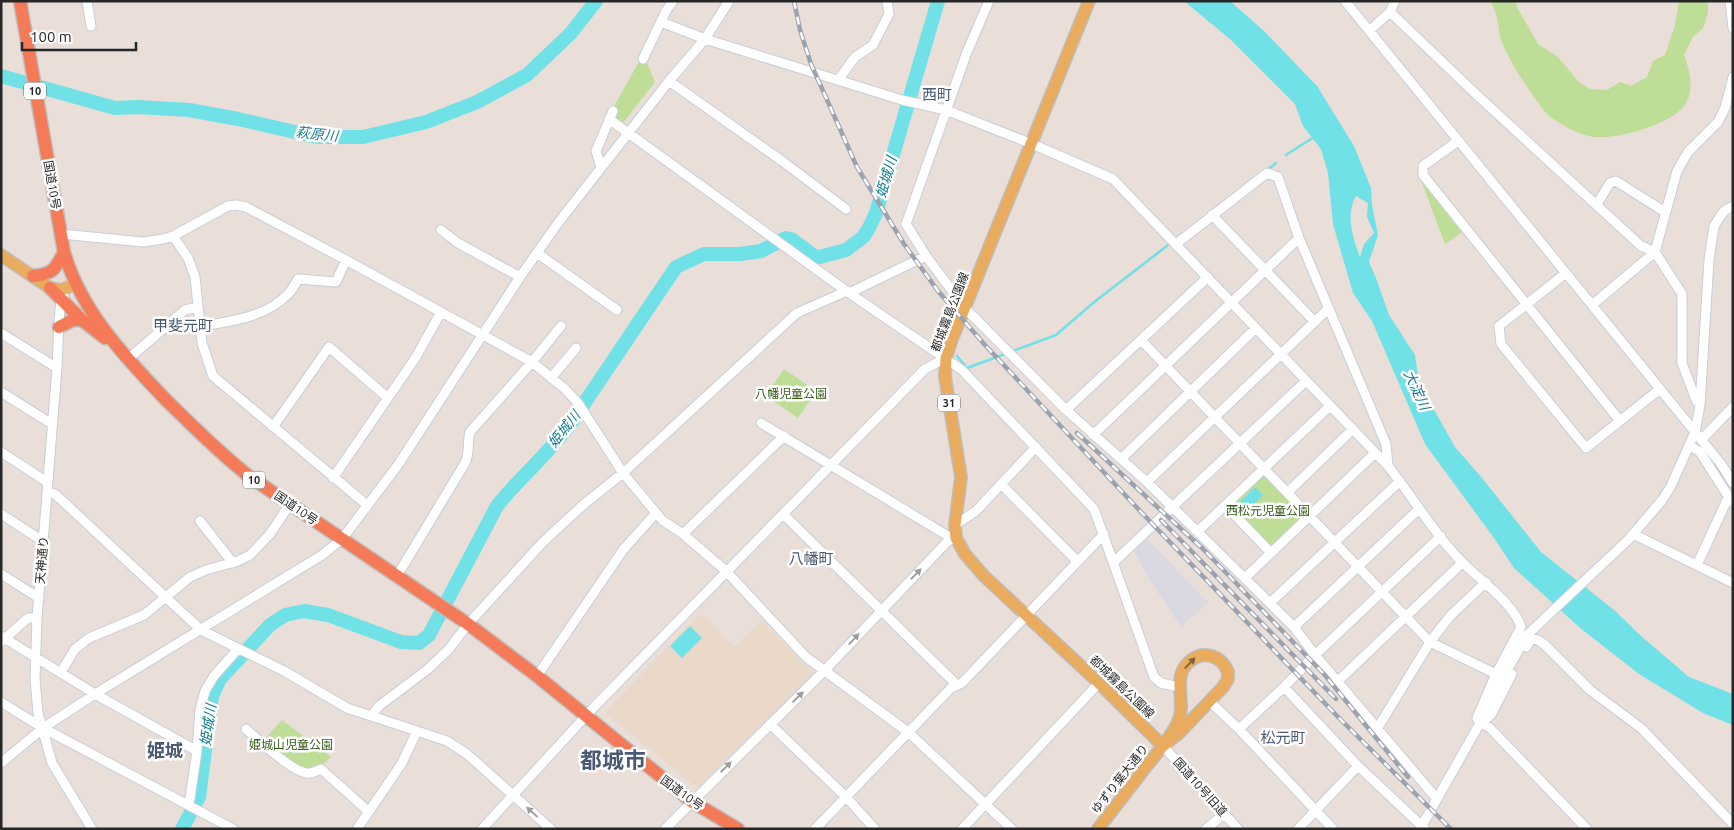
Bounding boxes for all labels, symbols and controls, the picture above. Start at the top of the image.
scale bar [22,20,136,52]
text: 100 m [30,28,72,45]
road number: 10 [24,82,46,100]
district label: 西町 [922,86,952,103]
water label: 萩原川 [295,124,341,144]
water label: 姫城川 [873,153,900,199]
street label: 国道10号 [42,159,63,210]
street label: 都城霧島公園線 [928,270,971,353]
district label: 甲斐元町 [153,317,213,334]
water label: 大淀川 [1401,368,1434,414]
park label: 八幡児童公園 [755,387,827,400]
road number: 31 [938,394,960,412]
water label: 姫城川 [545,406,585,450]
road number: 10 [243,472,265,488]
street label: 国道10号 [272,488,320,527]
park label: 西松元児童公園 [1226,504,1310,517]
street label: 天神通り [33,535,50,584]
district label: 八幡町 [788,550,834,567]
one-way arrow [910,569,922,581]
one-way arrow [848,634,860,646]
street label: 都城霧島公園線 [1088,653,1157,720]
one-way arrow [1184,657,1196,669]
one-way arrow [791,691,803,703]
water label: 姫城川 [197,701,219,747]
district label: 松元町 [1260,729,1306,746]
park label: 姫城山児童公園 [249,738,333,751]
district label: 姫城 [147,740,183,760]
street label: ゆずり葉大通り [1089,742,1151,816]
district label: 都城市 [580,747,646,772]
street label: 国道10号旧道 [1171,755,1230,818]
one-way arrow [719,761,731,773]
street label: 国道10号 [658,773,706,812]
one-way arrow [525,806,538,817]

